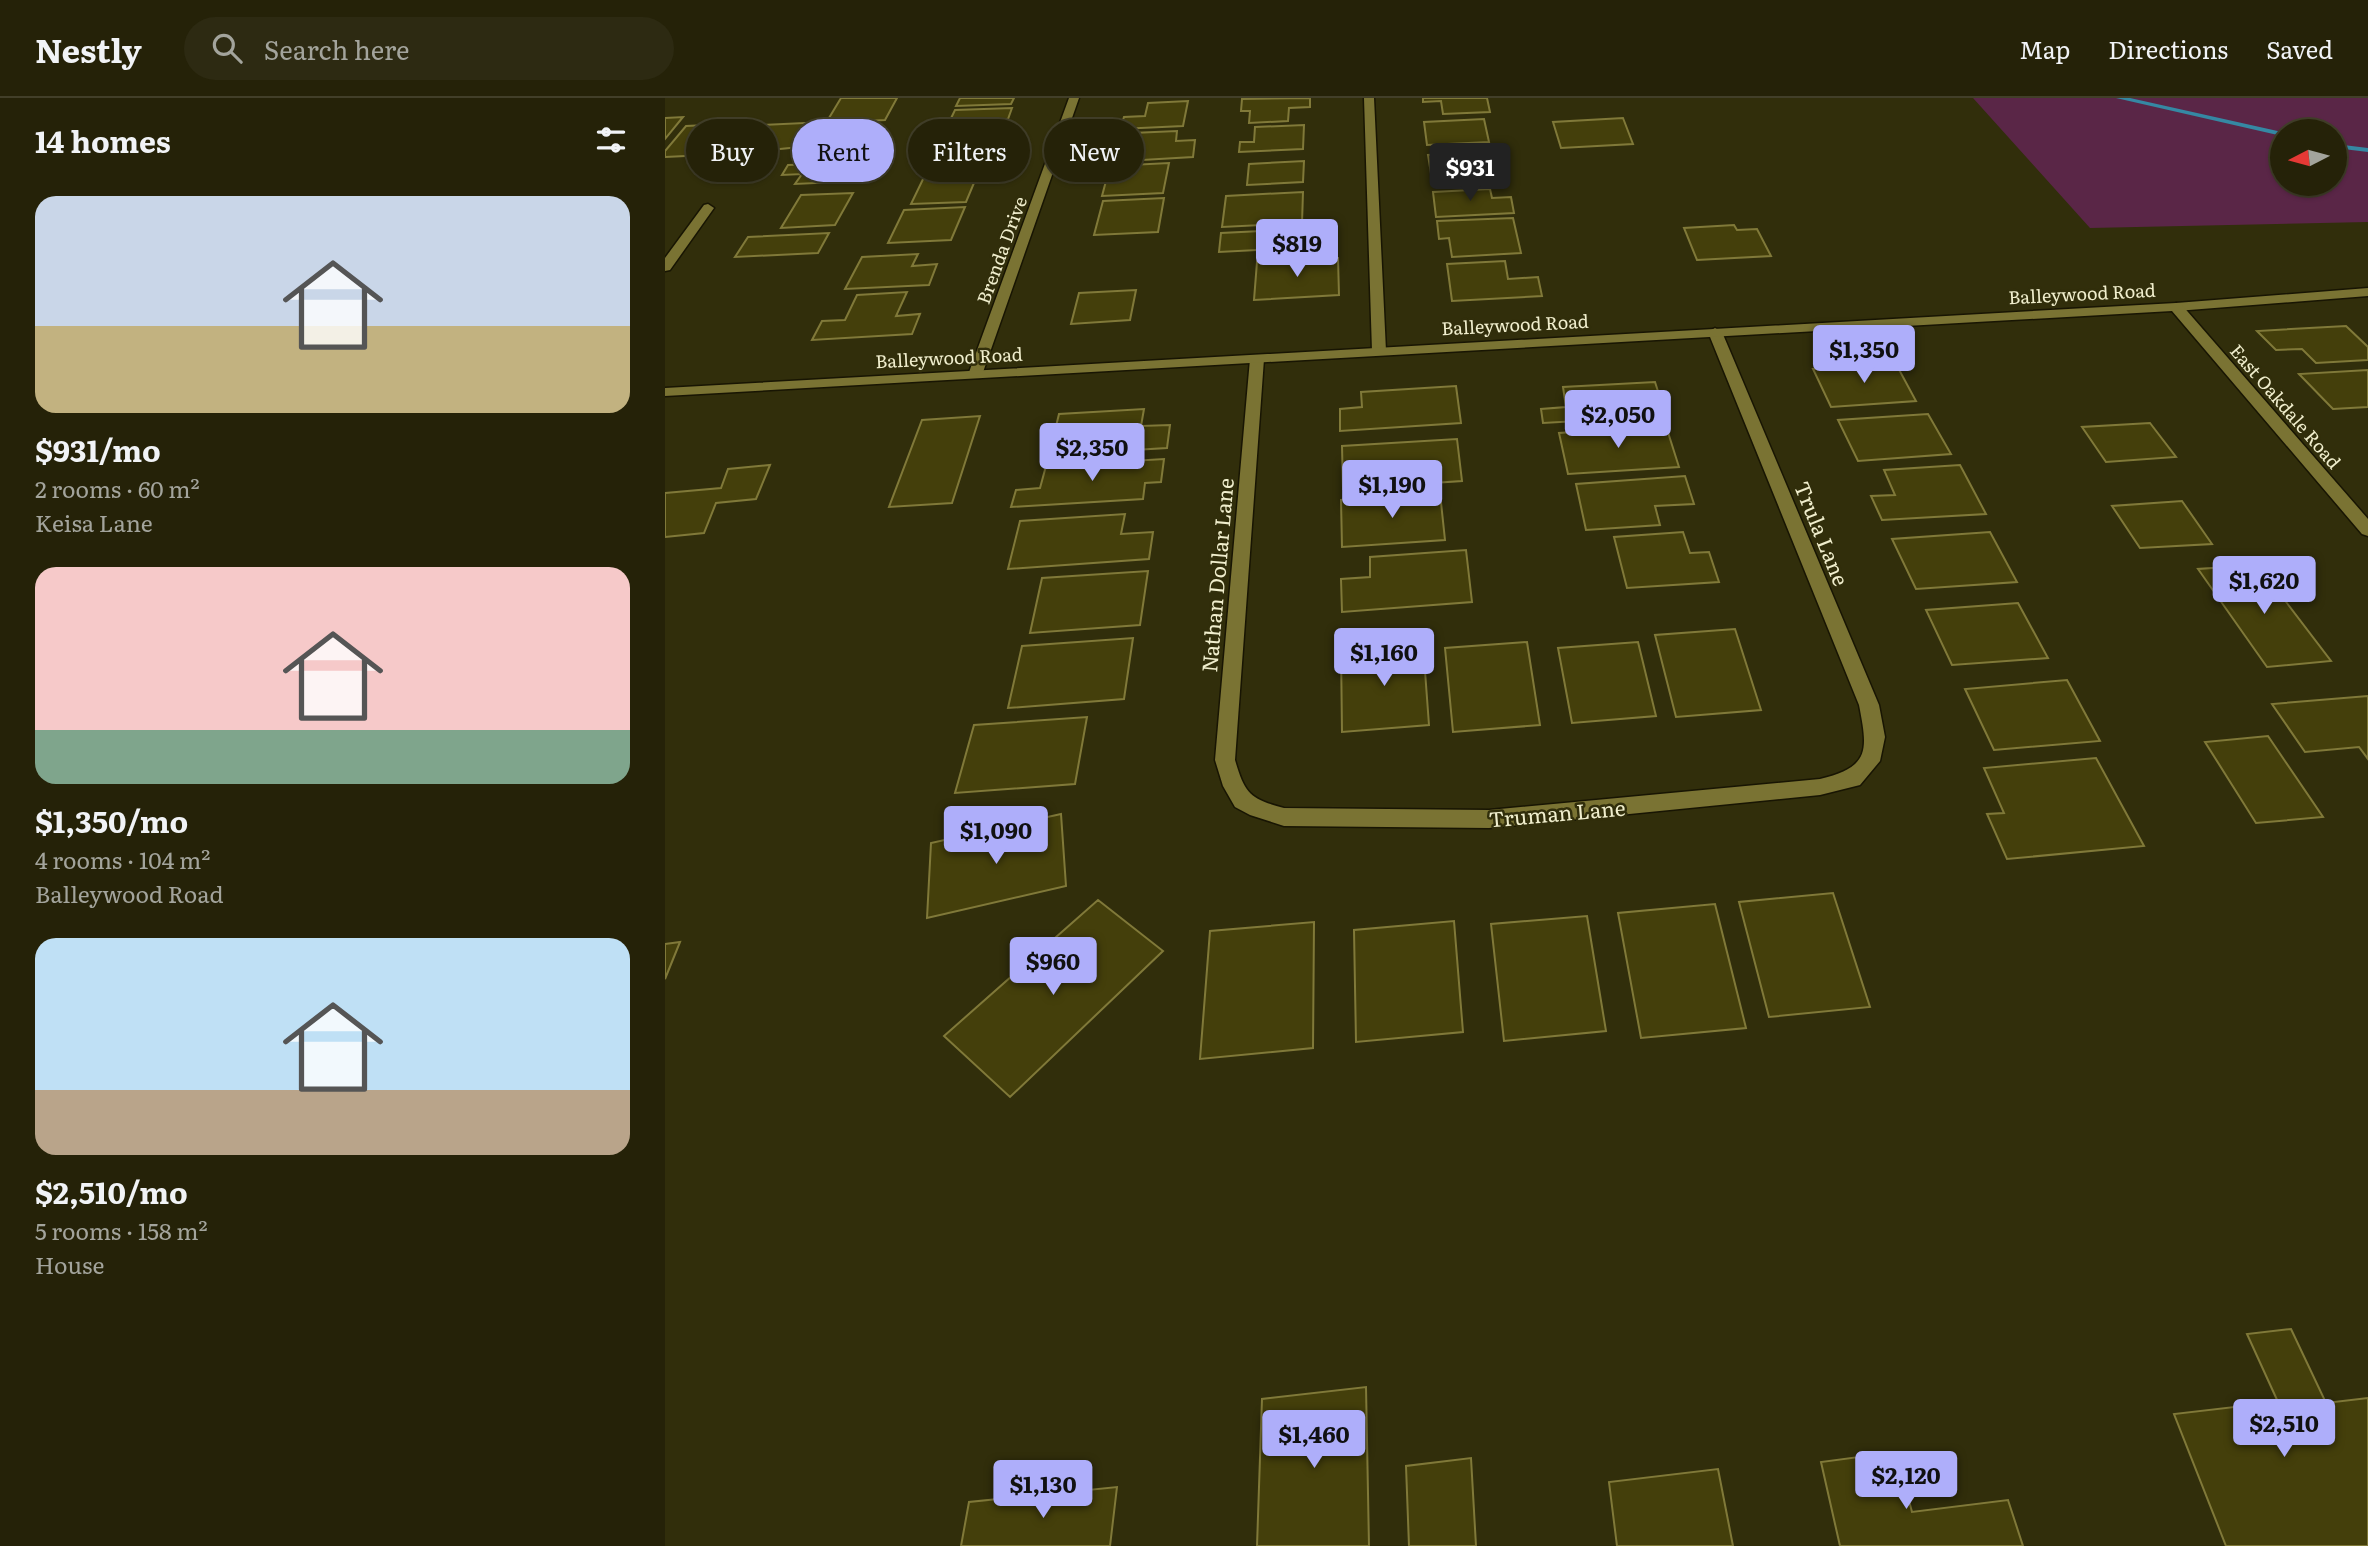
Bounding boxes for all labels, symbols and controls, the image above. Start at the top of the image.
search box [184,17,674,80]
text: Nestly [35,24,142,73]
icon: search [208,29,246,67]
text: Search here [264,29,410,68]
text: Map [2019,31,2070,66]
text: Directions [2108,31,2228,66]
text: Saved [2266,31,2333,66]
text: 14 homes [35,118,171,162]
chip: Buy [686,119,778,182]
chip: Rent [792,119,894,182]
chip: Filters [908,119,1030,182]
chip: New [1044,119,1144,182]
north arrow [2270,119,2347,196]
map controls [2270,119,2347,196]
icon: filters [592,121,630,159]
pin: $931 [1429,144,1511,203]
text: $931 [1445,149,1495,183]
street label: Brenda Drive [969,192,1033,308]
pin: $819 [1256,220,1338,279]
text: $819 [1272,225,1322,259]
icon: home [270,242,396,368]
street label: Balleywood Road [2008,276,2156,310]
street label: Balleywood Road [1441,307,1589,341]
pin: $1,350 [1807,326,1921,385]
text: $1,350 [1829,331,1899,365]
street label: East Oakdale Road [2224,338,2348,474]
street label: Balleywood Road [875,340,1023,374]
pin: $2,050 [1561,390,1675,450]
text: $2,050 [1581,396,1655,430]
pin: $2,350 [1035,424,1149,483]
text: $931/mo [35,427,161,471]
text: $2,350 [1056,429,1128,463]
pin: $1,190 [1335,460,1449,520]
text: $1,190 [1358,466,1426,500]
text: 2 rooms · 60 m² [35,471,200,505]
street label: Nathan Dollar Lane [1192,476,1240,674]
street label: Trula Lane [1788,476,1858,590]
text: Keisa Lane [35,505,153,539]
pin: $1,620 [2207,556,2321,616]
text: $1,620 [2229,562,2299,596]
icon: home [270,613,396,739]
pin: $1,160 [1327,628,1441,688]
text: $1,160 [1350,634,1418,668]
street label: Truman Lane [1487,791,1627,833]
text: $1,350/mo [35,798,188,842]
pin: $1,090 [939,806,1053,866]
text: $1,090 [960,812,1032,846]
text: 4 rooms · 104 m² [35,842,210,876]
text: Balleywood Road [35,876,223,910]
pin: $960 [1012,937,1094,997]
text: $960 [1026,943,1080,977]
icon: home [270,984,396,1110]
text: $2,510/mo [35,1169,188,1213]
text: 5 rooms · 158 m² [35,1213,208,1247]
text: House [35,1247,104,1281]
pin: $2,510 [2227,1400,2341,1459]
text: $2,510 [2249,1405,2319,1439]
pin: $1,460 [1257,1410,1371,1470]
text: $1,460 [1278,1416,1350,1450]
pin: $2,120 [1849,1452,1963,1511]
text: $2,120 [1871,1457,1941,1491]
pin: $1,130 [986,1460,1100,1520]
text: $1,130 [1009,1466,1077,1500]

